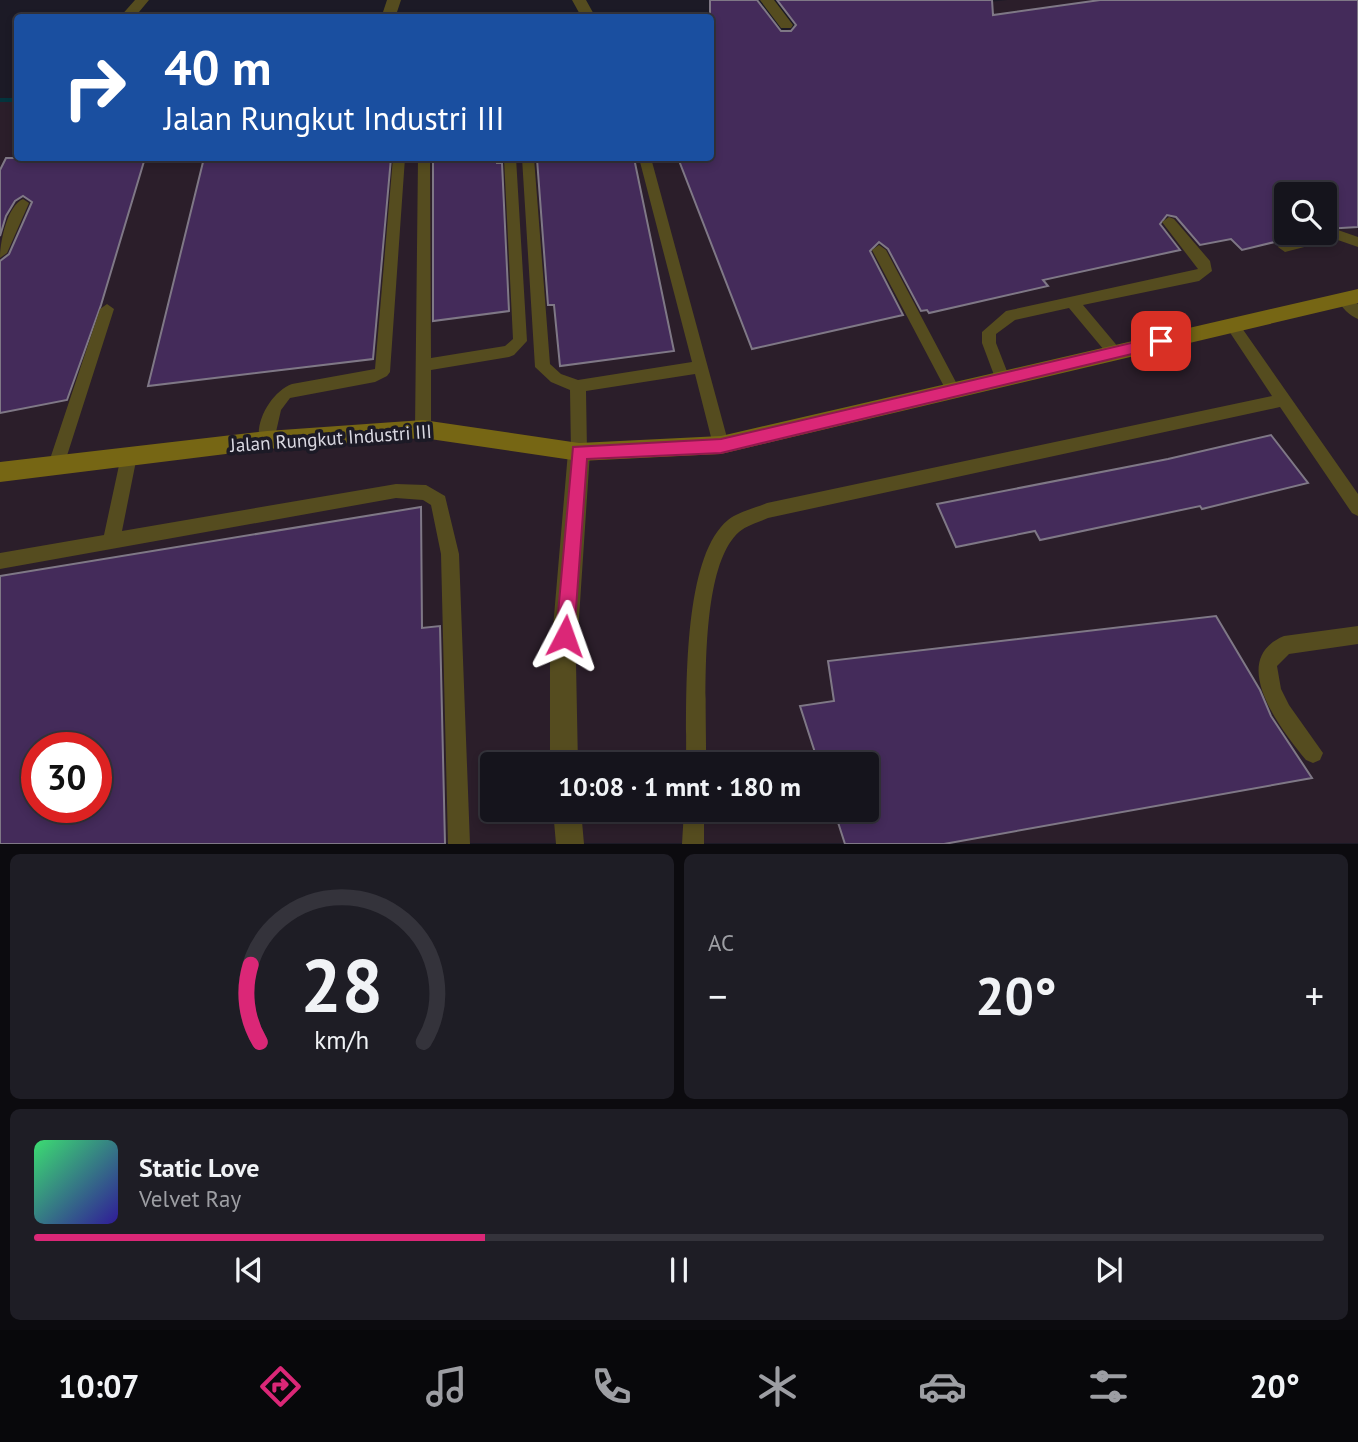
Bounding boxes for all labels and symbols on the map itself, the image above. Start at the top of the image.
pin [1131,311,1191,371]
street label: Jalan Rungkut Industri III [228,419,433,457]
position arrow [528,599,602,673]
speed limit sign: 30 [21,732,112,823]

